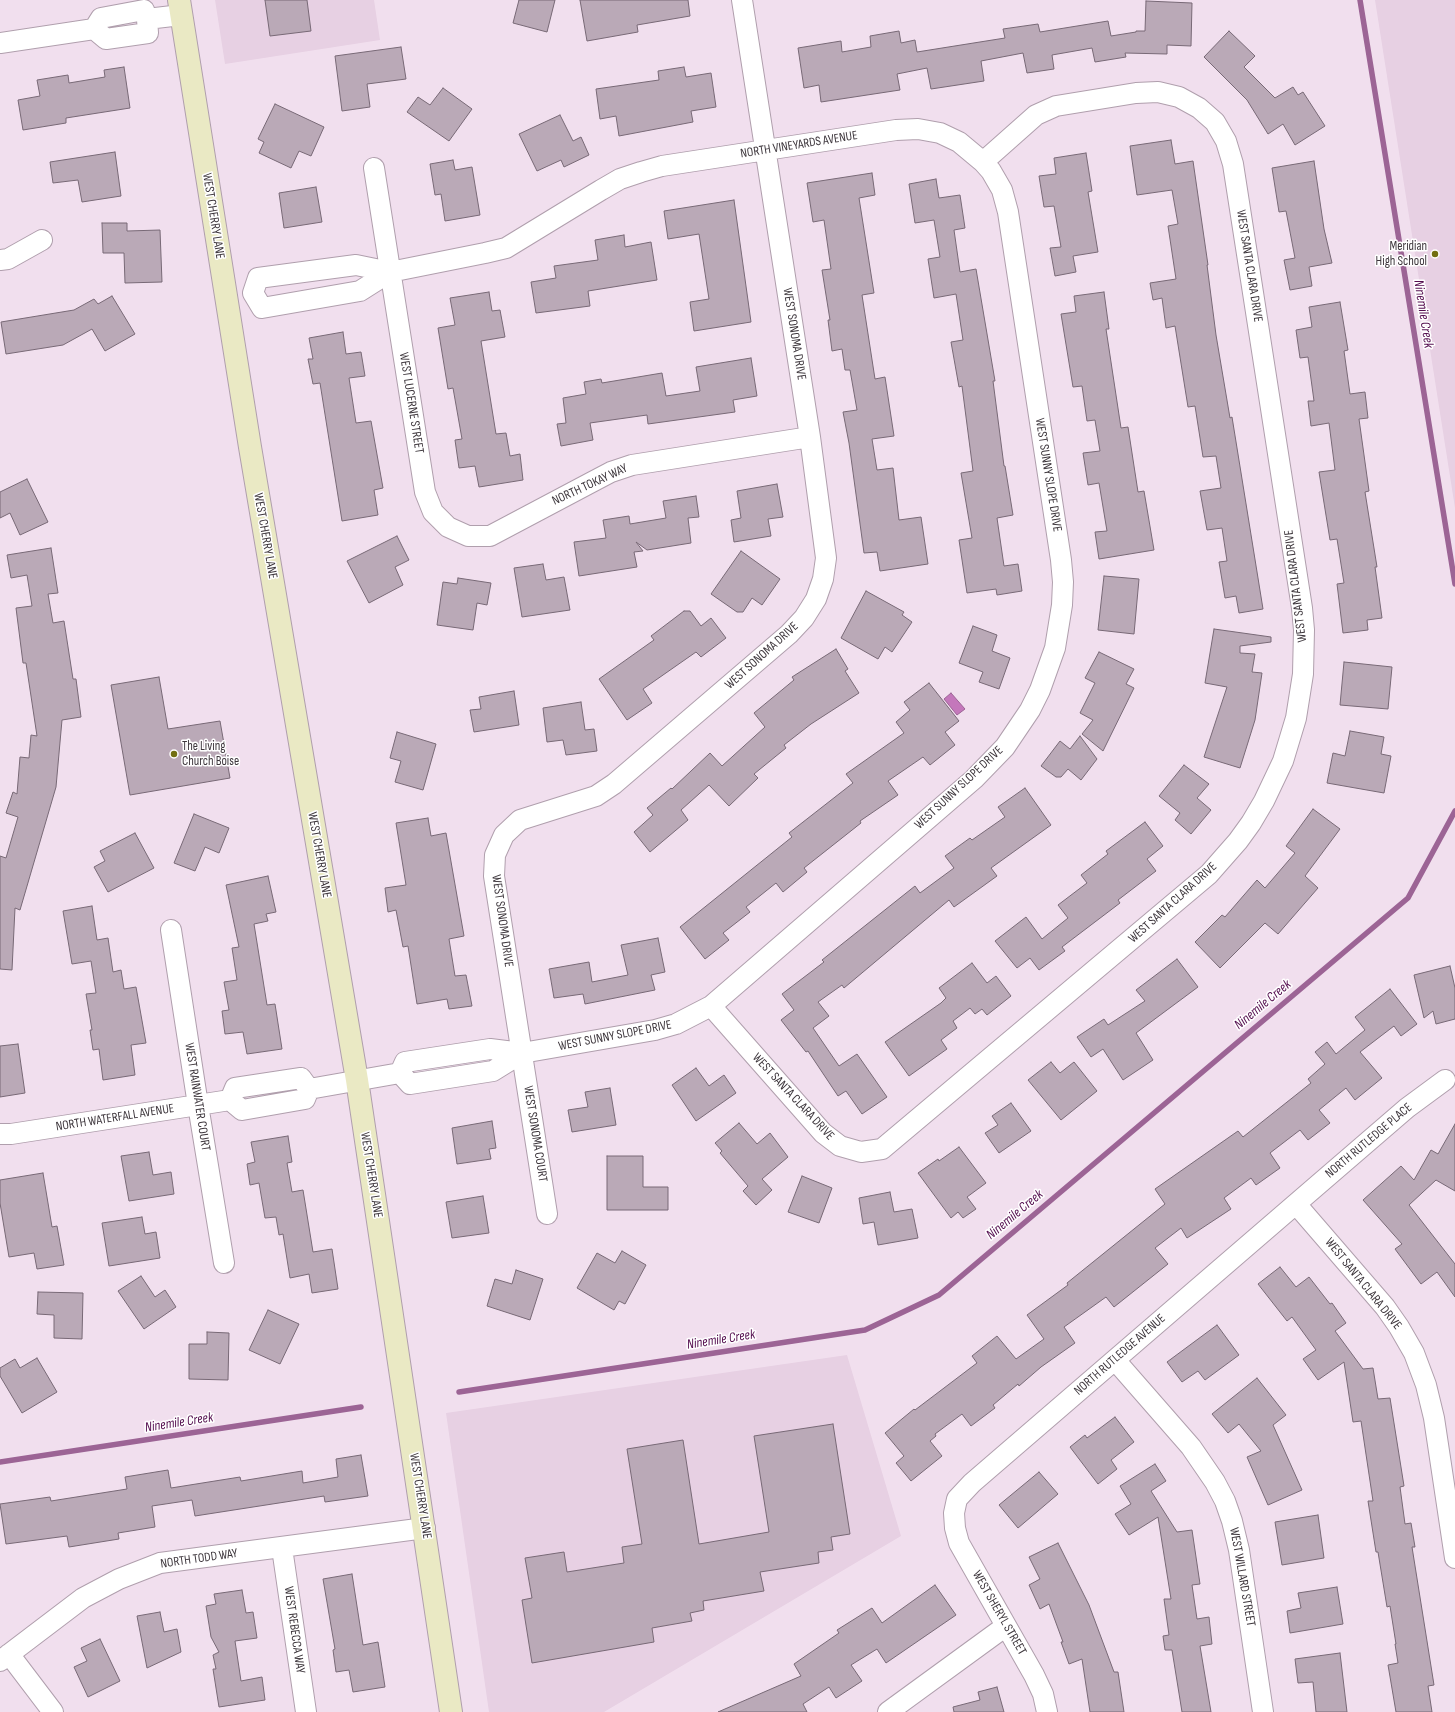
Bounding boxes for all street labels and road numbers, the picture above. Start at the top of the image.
street label: NORTH VINEYARDS AVENUE [739,128,859,162]
street label: WEST CHERRY LANE [199,172,227,260]
street label: WEST SANTA CLARA DRIVE [1232,209,1266,323]
street label: WEST SONOMA DRIVE [779,287,809,381]
street label: WEST LUCERNE STREET [395,351,427,455]
street label: WEST SUNNY SLOPE DRIVE [1031,417,1065,533]
street label: NORTH TOKAY WAY [550,461,630,509]
street label: WEST CHERRY LANE [250,492,280,580]
street label: WEST SANTA CLARA DRIVE [1281,529,1311,643]
street label: WEST SONOMA DRIVE [722,619,802,693]
street label: WEST SUNNY SLOPE DRIVE [912,743,1006,833]
street label: WEST CHERRY LANE [304,811,334,899]
street label: WEST SANTA CLARA DRIVE [1126,859,1220,947]
street label: WEST SONOMA DRIVE [488,874,516,968]
street label: WEST SUNNY SLOPE DRIVE [557,1017,673,1055]
street label: WEST RAINWATER COURT [181,1042,213,1152]
street label: WEST SANTA CLARA DRIVE [749,1050,837,1144]
street label: WEST SONOMA COURT [520,1085,550,1183]
street label: NORTH RUTLEDGE PLACE [1322,1100,1416,1182]
street label: NORTH WATERFALL AVENUE [55,1101,175,1135]
street label: WEST CHERRY LANE [357,1131,385,1219]
street label: WEST SANTA CLARA DRIVE [1321,1235,1405,1333]
street label: NORTH RUTLEDGE AVENUE [1071,1311,1169,1399]
street label: WEST CHERRY LANE [406,1452,434,1540]
street label: WEST WILLARD STREET [1226,1526,1258,1628]
street label: NORTH TODD WAY [159,1546,239,1572]
street label: WEST SHERYL STREET [968,1568,1030,1658]
street label: WEST REBECCA WAY [280,1585,308,1675]

